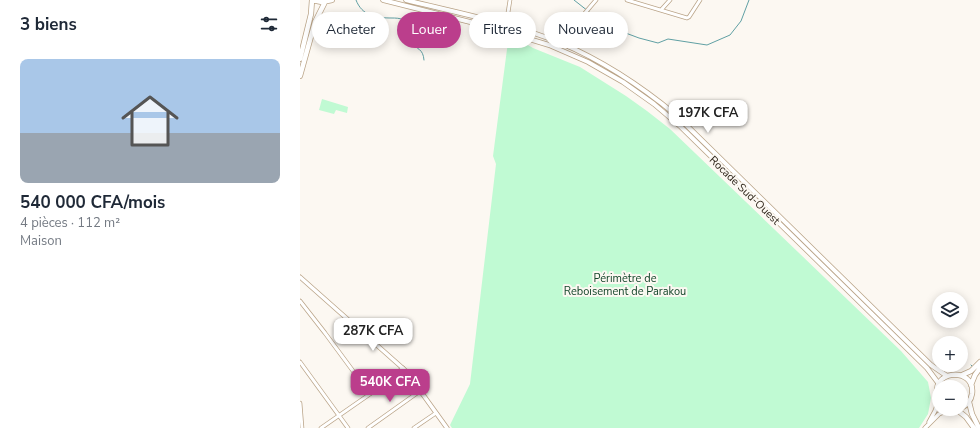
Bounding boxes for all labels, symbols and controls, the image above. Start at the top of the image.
chip: Acheter [312,12,389,48]
chip: Louer [397,12,461,48]
chip: Filtres [469,12,536,48]
chip: Nouveau [544,12,628,48]
text: 3 biens [20,13,77,36]
icon: filters [258,13,280,35]
icon: home [114,85,186,157]
pin: 197K CFA [667,100,749,134]
text: 197K CFA [678,104,738,122]
street label: Rocade Sud-Ouest [706,153,783,228]
text: 540 000 CFA/mois [20,191,165,214]
text: 4 pièces · 112 m² [20,214,120,232]
text: Maison [20,232,62,250]
park label: Périmètre de Reboisement de Parakou [564,271,686,299]
map controls [932,292,968,416]
button: layers [932,292,968,328]
pin: 287K CFA [332,318,414,352]
text: 287K CFA [343,322,403,340]
button: + [932,336,968,372]
pin: 540K CFA [349,369,431,403]
text: 540K CFA [360,373,420,391]
button: − [932,380,968,416]

